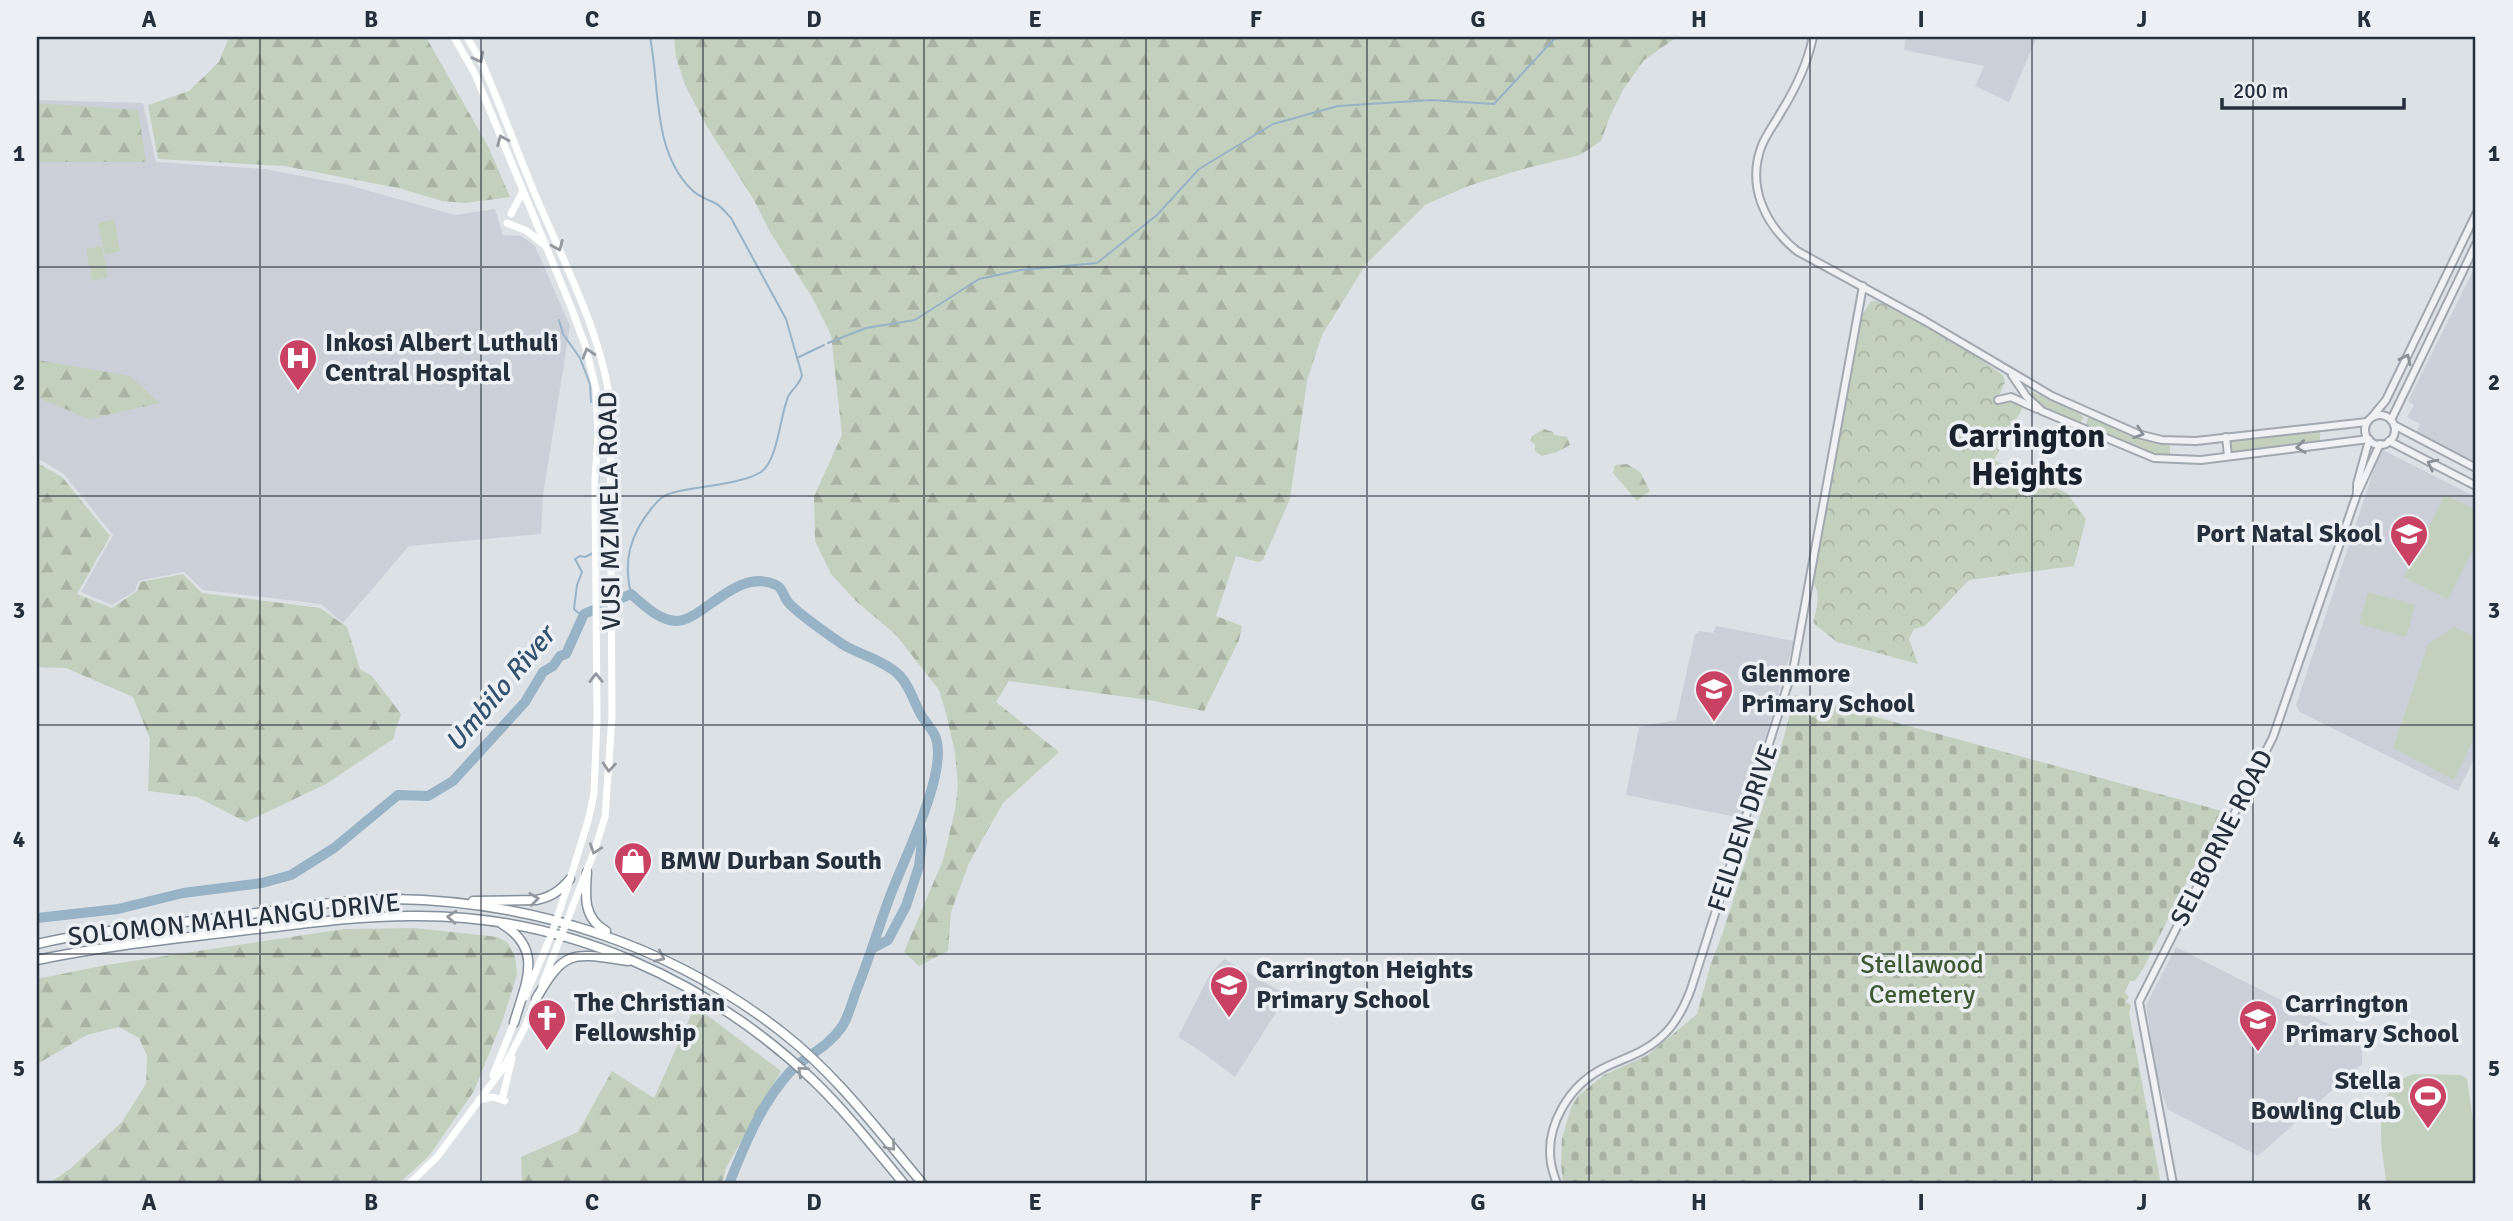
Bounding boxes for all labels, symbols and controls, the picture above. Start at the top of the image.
text: A [142,5,157,34]
text: B [364,5,378,34]
text: C [585,5,599,34]
text: D [806,5,822,34]
text: E [1028,5,1042,34]
text: F [1250,5,1262,34]
text: G [1470,5,1486,34]
text: H [1691,5,1707,34]
text: I [1917,5,1925,34]
text: J [2137,5,2147,34]
text: K [2357,5,2372,34]
one-way arrow [471,51,484,63]
scale bar [2222,66,2404,110]
text: 200 m [2233,78,2288,104]
one-way arrow [497,134,511,146]
text: 1 [13,139,25,168]
text: 1 [2488,139,2500,168]
one-way arrow [549,239,563,251]
place label: Inkosi Albert Luthuli Central Hospital [325,327,559,389]
hospital icon: Inkosi Albert Luthuli Central Hospital [277,337,319,392]
one-way arrow [581,348,596,360]
one-way arrow [2398,354,2412,366]
text: 2 [13,368,25,397]
text: 2 [2488,368,2500,397]
street label: VUSI MZIMELA ROAD [592,391,628,631]
district label: Carrington Heights [1949,416,2105,495]
one-way arrow [2133,425,2145,439]
one-way arrow [2295,440,2307,455]
one-way arrow [2427,459,2440,472]
school or university icon: Port Natal Skool [2388,513,2430,568]
place label: Port Natal Skool [2196,518,2382,550]
text: 3 [13,596,25,625]
text: 3 [2488,596,2500,625]
water label: Umbilo River [438,617,565,758]
place label: Glenmore Primary School [1741,658,1915,720]
school or university icon: Glenmore Primary School [1693,668,1735,723]
one-way arrow [589,673,604,684]
street label: FEILDEN DRIVE [1701,740,1785,916]
street label: SELBORNE ROAD [2164,744,2280,932]
one-way arrow [602,761,617,773]
text: 4 [13,825,25,854]
text: 4 [2488,825,2500,854]
shop icon: BMW Durban South [612,840,654,895]
one-way arrow [589,842,603,855]
place label: BMW Durban South [660,845,882,877]
street label: SOLOMON MAHLANGU DRIVE [66,887,402,953]
one-way arrow [528,892,540,907]
one-way arrow [446,910,457,925]
one-way arrow [653,949,665,963]
park label: Stellawood Cemetery [1860,949,1984,1011]
place label: Carrington Heights Primary School [1256,954,1473,1016]
school or university icon: Carrington Heights Primary School [1208,964,1250,1019]
place label: The Christian Fellowship [574,987,725,1049]
place label: Carrington Primary School [2285,988,2459,1050]
church icon: The Christian Fellowship [526,997,568,1052]
school or university icon: Carrington Primary School [2237,998,2279,1053]
text: 5 [13,1054,25,1083]
text: 5 [2488,1054,2500,1083]
place label: Stella Bowling Club [2251,1065,2401,1127]
one-way arrow [797,1066,810,1079]
sports icon: Stella Bowling Club [2407,1075,2449,1130]
one-way arrow [883,1138,895,1151]
text: A [142,1188,157,1217]
text: B [364,1188,378,1217]
text: C [585,1188,599,1217]
text: D [806,1188,822,1217]
text: E [1028,1188,1042,1217]
text: F [1250,1188,1262,1217]
text: G [1470,1188,1486,1217]
text: H [1691,1188,1707,1217]
text: I [1917,1188,1925,1217]
text: J [2137,1188,2147,1217]
text: K [2357,1188,2372,1217]

